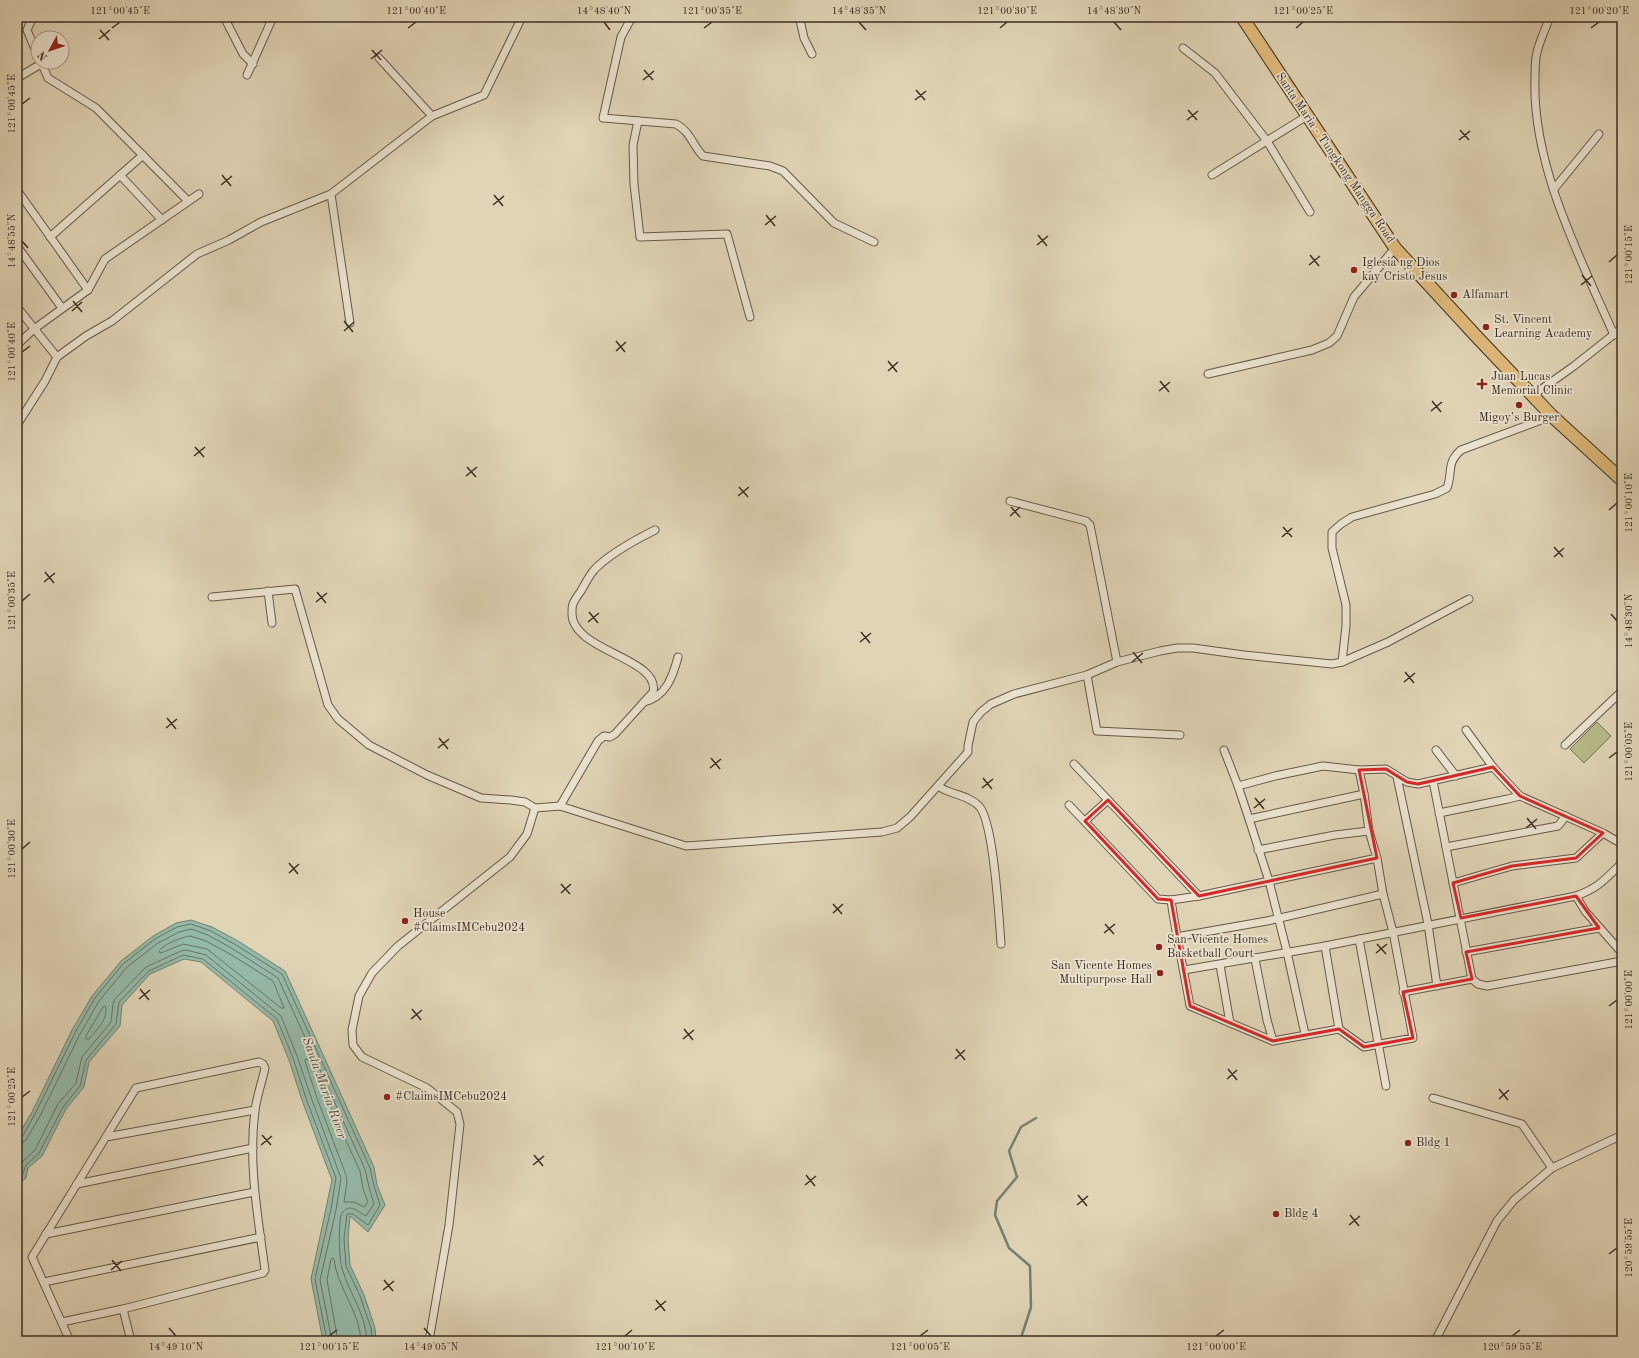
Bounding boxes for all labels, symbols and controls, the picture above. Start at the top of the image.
text: 121°00'45"E [90,6,150,16]
text: 121°00'40"E [386,6,446,16]
text: 14°48'40"N [577,6,632,16]
text: 121°00'35"E [682,6,742,16]
text: 14°48'35"N [832,6,887,16]
text: 121°00'30"E [977,6,1037,16]
text: 14°48'30"N [1087,6,1142,16]
text: 121°00'25"E [1273,6,1333,16]
text: 121°00'20"E [1569,6,1629,16]
north arrow [30,30,70,70]
text: N [36,48,50,62]
street label: Santa Maria - Tungkong Mangga Road [1273,71,1397,245]
text: 121°00'45"E [7,74,17,134]
text: 14°48'55"N [7,213,17,268]
text: 121°00'15"E [1624,225,1634,285]
place label: Iglesia ng Dios kay Cristo Jesus [1362,257,1447,283]
marker: Iglesia ng Dios kay Cristo Jesus [1349,265,1359,275]
place label: Alfamart [1462,289,1509,301]
marker: Alfamart [1449,290,1459,300]
place label: St. Vincent Learning Academy [1494,314,1593,340]
text: 121°00'40"E [7,322,17,382]
marker: St. Vincent Learning Academy [1481,322,1491,332]
place label: Juan Lucas Memorial Clinic [1491,371,1572,397]
marker: Juan Lucas Memorial Clinic [1476,378,1488,390]
marker: Migoy’s Burger [1514,400,1524,410]
place label: Migoy’s Burger [1479,412,1559,424]
text: 121°00'10"E [1624,473,1634,533]
text: 121°00'35"E [7,571,17,631]
text: 14°48'30"N [1624,593,1634,648]
text: 121°00'05"E [1624,722,1634,782]
text: 121°00'30"E [7,819,17,879]
place label: House #ClaimsIMCebu2024 [413,908,525,934]
marker: House #ClaimsIMCebu2024 [400,916,410,926]
place label: San Vicente Homes Basketball Court [1167,934,1268,960]
marker: San Vicente Homes Basketball Court [1154,942,1164,952]
place label: San Vicente Homes Multipurpose Hall [1051,960,1152,986]
marker: San Vicente Homes Multipurpose Hall [1155,968,1165,978]
text: 121°00'00"E [1624,970,1634,1030]
water label: Santa Maria River [300,1035,349,1141]
text: 121°00'25"E [7,1067,17,1127]
place label: #ClaimsIMCebu2024 [395,1091,507,1103]
marker: #ClaimsIMCebu2024 [382,1092,392,1102]
place label: Bldg 1 [1416,1137,1451,1149]
marker: Bldg 1 [1403,1138,1413,1148]
place label: Bldg 4 [1284,1208,1319,1220]
marker: Bldg 4 [1271,1209,1281,1219]
text: 120°59'55"E [1624,1218,1634,1278]
text: 14°49'10"N [149,1342,204,1352]
text: 121°00'15"E [299,1342,359,1352]
text: 14°49'05"N [404,1342,459,1352]
text: 121°00'10"E [595,1342,655,1352]
text: 121°00'05"E [890,1342,950,1352]
text: 121°00'00"E [1186,1342,1246,1352]
text: 120°59'55"E [1482,1342,1542,1352]

